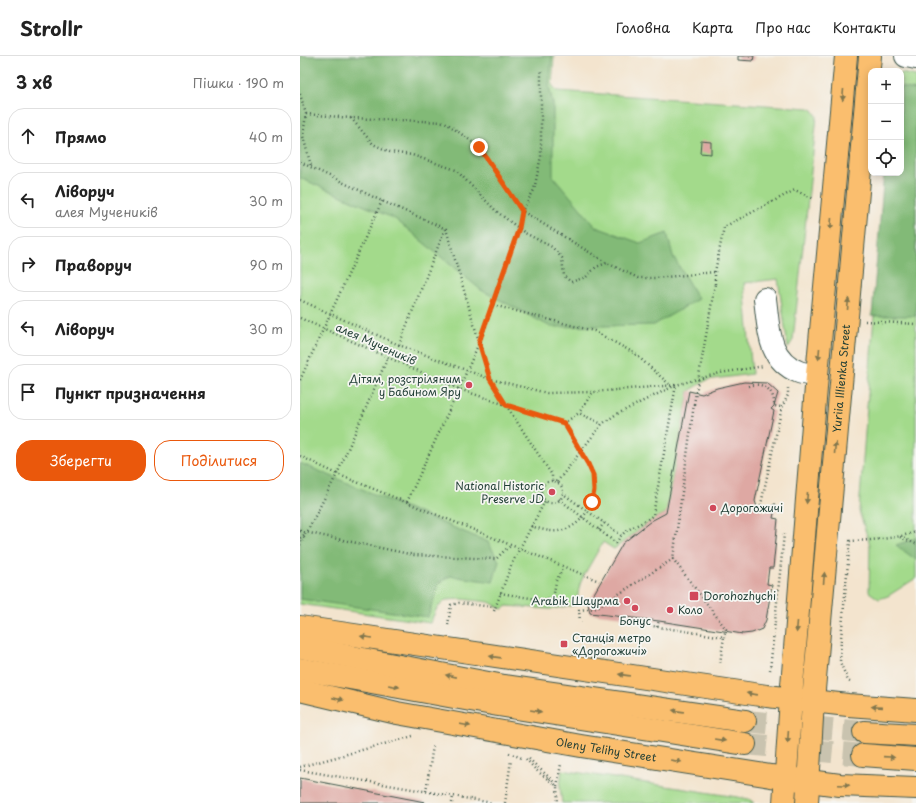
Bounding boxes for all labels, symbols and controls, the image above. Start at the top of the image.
text: Strollr [20,14,83,42]
text: Головна [616,17,670,38]
text: Карта [692,17,733,38]
text: Про нас [755,17,811,38]
text: Контакти [833,17,896,38]
map controls [868,68,904,176]
button: + [868,68,904,104]
text: 3 хв [16,69,52,95]
text: Пішки · 190 m [193,73,284,92]
one-way arrow [839,89,846,101]
button: − [868,104,904,140]
icon: ahead [17,125,39,147]
text: Прямо [55,125,106,148]
text: 40 m [249,127,283,146]
route end [470,138,488,156]
button: locate [868,140,904,176]
text: Ліворуч [55,179,115,202]
icon: left [17,189,39,211]
text: 30 m [249,191,283,210]
text: алея Мучеників [55,202,158,221]
one-way arrow [828,218,834,230]
icon: right [17,253,39,275]
text: Праворуч [55,253,132,276]
text: 90 m [250,255,283,274]
one-way arrow [844,298,851,310]
icon: left [17,317,39,339]
text: Ліворуч [55,317,115,340]
street label: алея Мучеників [333,318,419,369]
text: 30 m [249,319,283,338]
street label: Yuriia Illienka Street [828,323,854,433]
one-way arrow [816,348,823,360]
place label: Дітям, розстріляним у Бабином Яру [349,370,461,400]
marker: Дітям, розстріляним у Бабином Яру [464,380,474,390]
icon: arrive [17,381,39,403]
text: Пункт призначення [55,381,206,404]
button: Зберегти [16,440,146,481]
button: Поділитися [154,440,284,481]
one-way arrow [832,442,839,454]
place label: National Historic Preserve JD [455,477,544,507]
marker: National Historic Preserve JD [547,487,557,497]
one-way arrow [804,492,811,504]
route start [583,493,601,511]
place label: Дорогожичі [720,499,783,516]
marker: Дорогожичі [708,503,718,513]
one-way arrow [820,572,827,584]
place label: Dorohozhychi [703,587,776,604]
marker: Dorohozhychi [688,590,700,602]
place label: Arabik Шаурма [531,592,619,609]
marker: Arabik Шаурма [622,596,632,606]
place label: Коло [678,601,703,618]
marker: Бонус [630,603,640,613]
marker: Коло [665,605,675,615]
place label: Бонус [619,612,651,629]
one-way arrow [793,621,800,633]
place label: Станція метро «Дорогожичі» [572,629,651,659]
one-way arrow [360,634,372,640]
marker: Станція метро «Дорогожичі» [559,639,569,649]
one-way arrow [489,654,501,660]
one-way arrow [617,672,630,678]
one-way arrow [445,673,458,679]
one-way arrow [387,683,400,689]
one-way arrow [746,691,758,697]
one-way arrow [332,697,344,703]
one-way arrow [871,704,883,711]
one-way arrow [530,708,542,714]
one-way arrow [672,708,684,714]
one-way arrow [459,723,471,729]
one-way arrow [785,731,792,743]
street label: Oleny Telihy Street [555,733,658,766]
one-way arrow [714,737,726,743]
one-way arrow [883,754,895,761]
one-way arrow [670,758,682,764]
one-way arrow [838,782,851,788]

